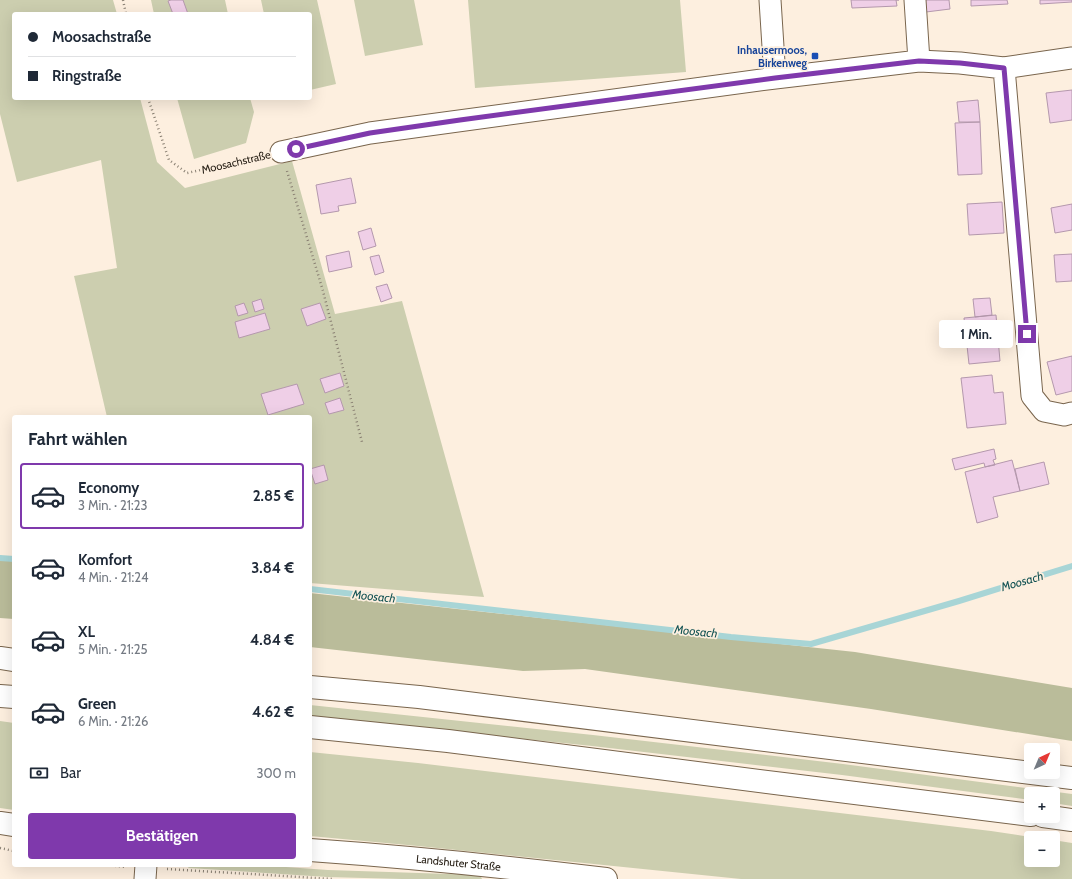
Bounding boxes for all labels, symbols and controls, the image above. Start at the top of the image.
text: Moosachstraße [52,28,151,46]
place label: Inhausermoos, Birkenweg [737,43,807,70]
marker: Inhausermoos, Birkenweg [810,51,820,61]
text: Ringstraße [52,67,122,85]
route start [287,140,305,158]
street label: Moosachstraße [200,147,272,177]
callout: 1 Min. [939,320,1013,348]
route end [1018,325,1036,343]
text: 1 Min. [960,326,992,342]
text: Fahrt wählen [28,428,128,450]
icon: car [30,478,66,514]
text: Economy [78,479,139,497]
text: 2.85 € [253,487,294,505]
text: 3 Min. · 21:23 [78,497,148,513]
icon: car [30,550,66,586]
text: Komfort [78,551,132,569]
text: 3.84 € [251,559,294,577]
water label: Moosach [998,568,1045,594]
text: 4 Min. · 21:24 [78,569,149,585]
water label: Moosach [351,586,396,606]
water label: Moosach [673,621,718,641]
icon: car [30,622,66,658]
text: XL [78,623,95,641]
text: 4.84 € [250,631,294,649]
text: 5 Min. · 21:25 [78,641,148,657]
icon: car [30,694,66,730]
text: Green [78,695,116,713]
text: 4.62 € [252,703,294,721]
text: 6 Min. · 21:26 [78,713,148,729]
north arrow [1024,743,1060,779]
map controls [1024,743,1060,867]
icon: cash [28,762,50,784]
text: Bar [60,764,81,782]
text: 300 m [256,765,296,781]
button: + [1024,787,1060,823]
button: Bestätigen [28,813,296,859]
button: − [1024,831,1060,867]
street label: Landshuter Straße [415,852,502,874]

